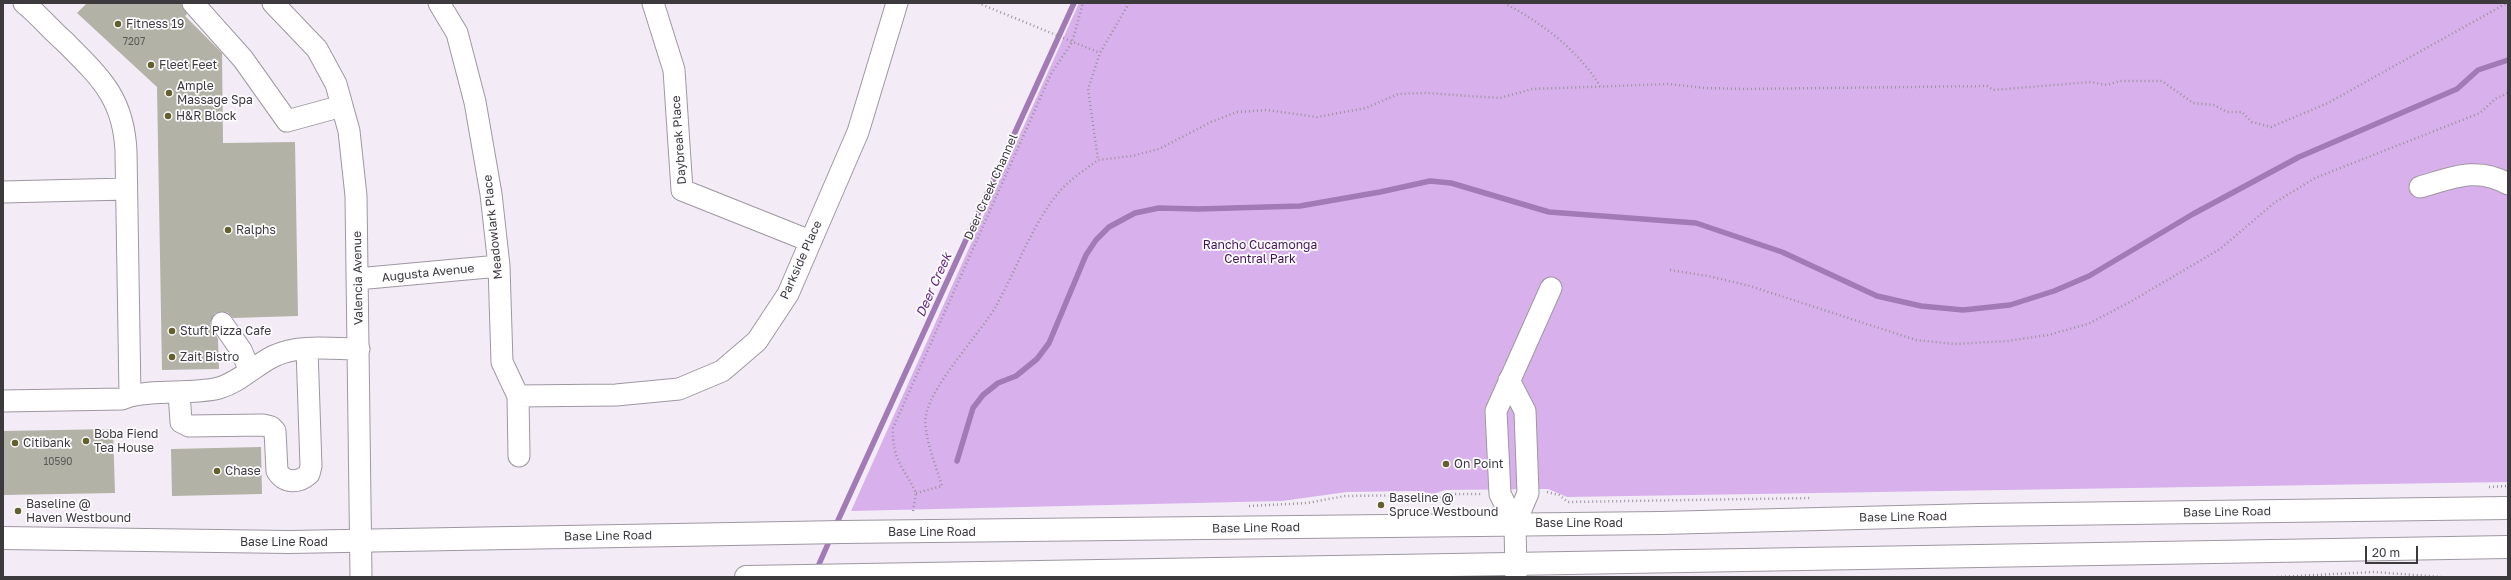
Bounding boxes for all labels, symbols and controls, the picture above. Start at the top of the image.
place label: Fitness 19 [126,17,184,31]
marker: Fitness 19 [113,19,123,29]
house number: 7207 [123,36,145,48]
place label: Fleet Feet [159,58,217,72]
marker: Fleet Feet [146,60,156,70]
place label: Ample Massage Spa [177,79,253,107]
marker: Ample Massage Spa [164,88,174,98]
street label: Daybreak Place [669,95,689,185]
place label: H&R Block [176,109,237,123]
marker: H&R Block [163,111,173,121]
street label: Deer Creek Channel [961,132,1021,242]
street label: Meadowlark Place [480,174,506,280]
street label: Parkside Place [777,218,825,302]
place label: Ralphs [236,223,276,237]
marker: Ralphs [223,225,233,235]
street label: Valencia Avenue [350,231,366,325]
park label: Rancho Cucamonga Central Park [1203,238,1317,266]
water label: Deer Creek [913,250,955,320]
street label: Augusta Avenue [381,261,475,285]
place label: Stuft Pizza Cafe [180,324,271,338]
marker: Stuft Pizza Cafe [167,326,177,336]
place label: Zait Bistro [180,350,239,364]
marker: Zait Bistro [167,352,177,362]
place label: Boba Fiend Tea House [94,427,158,455]
place label: Citibank [23,436,71,450]
marker: Boba Fiend Tea House [81,436,91,446]
marker: Citibank [10,438,20,448]
house number: 10590 [43,456,73,468]
place label: On Point [1454,457,1503,471]
marker: On Point [1441,459,1451,469]
place label: Chase [225,464,261,478]
marker: Chase [212,466,222,476]
place label: Baseline @ Spruce Westbound [1389,491,1498,519]
place label: Baseline @ Haven Westbound [26,497,131,525]
marker: Baseline @ Spruce Westbound [1376,500,1386,510]
street label: Base Line Road [2183,504,2271,520]
marker: Baseline @ Haven Westbound [13,506,23,516]
street label: Base Line Road [1859,509,1947,525]
street label: Base Line Road [1535,516,1623,530]
street label: Base Line Road [1212,520,1300,536]
street label: Base Line Road [888,525,976,539]
street label: Base Line Road [564,528,652,544]
street label: Base Line Road [240,535,328,549]
scale bar [2367,538,2420,564]
text: 20 m [2372,545,2400,560]

